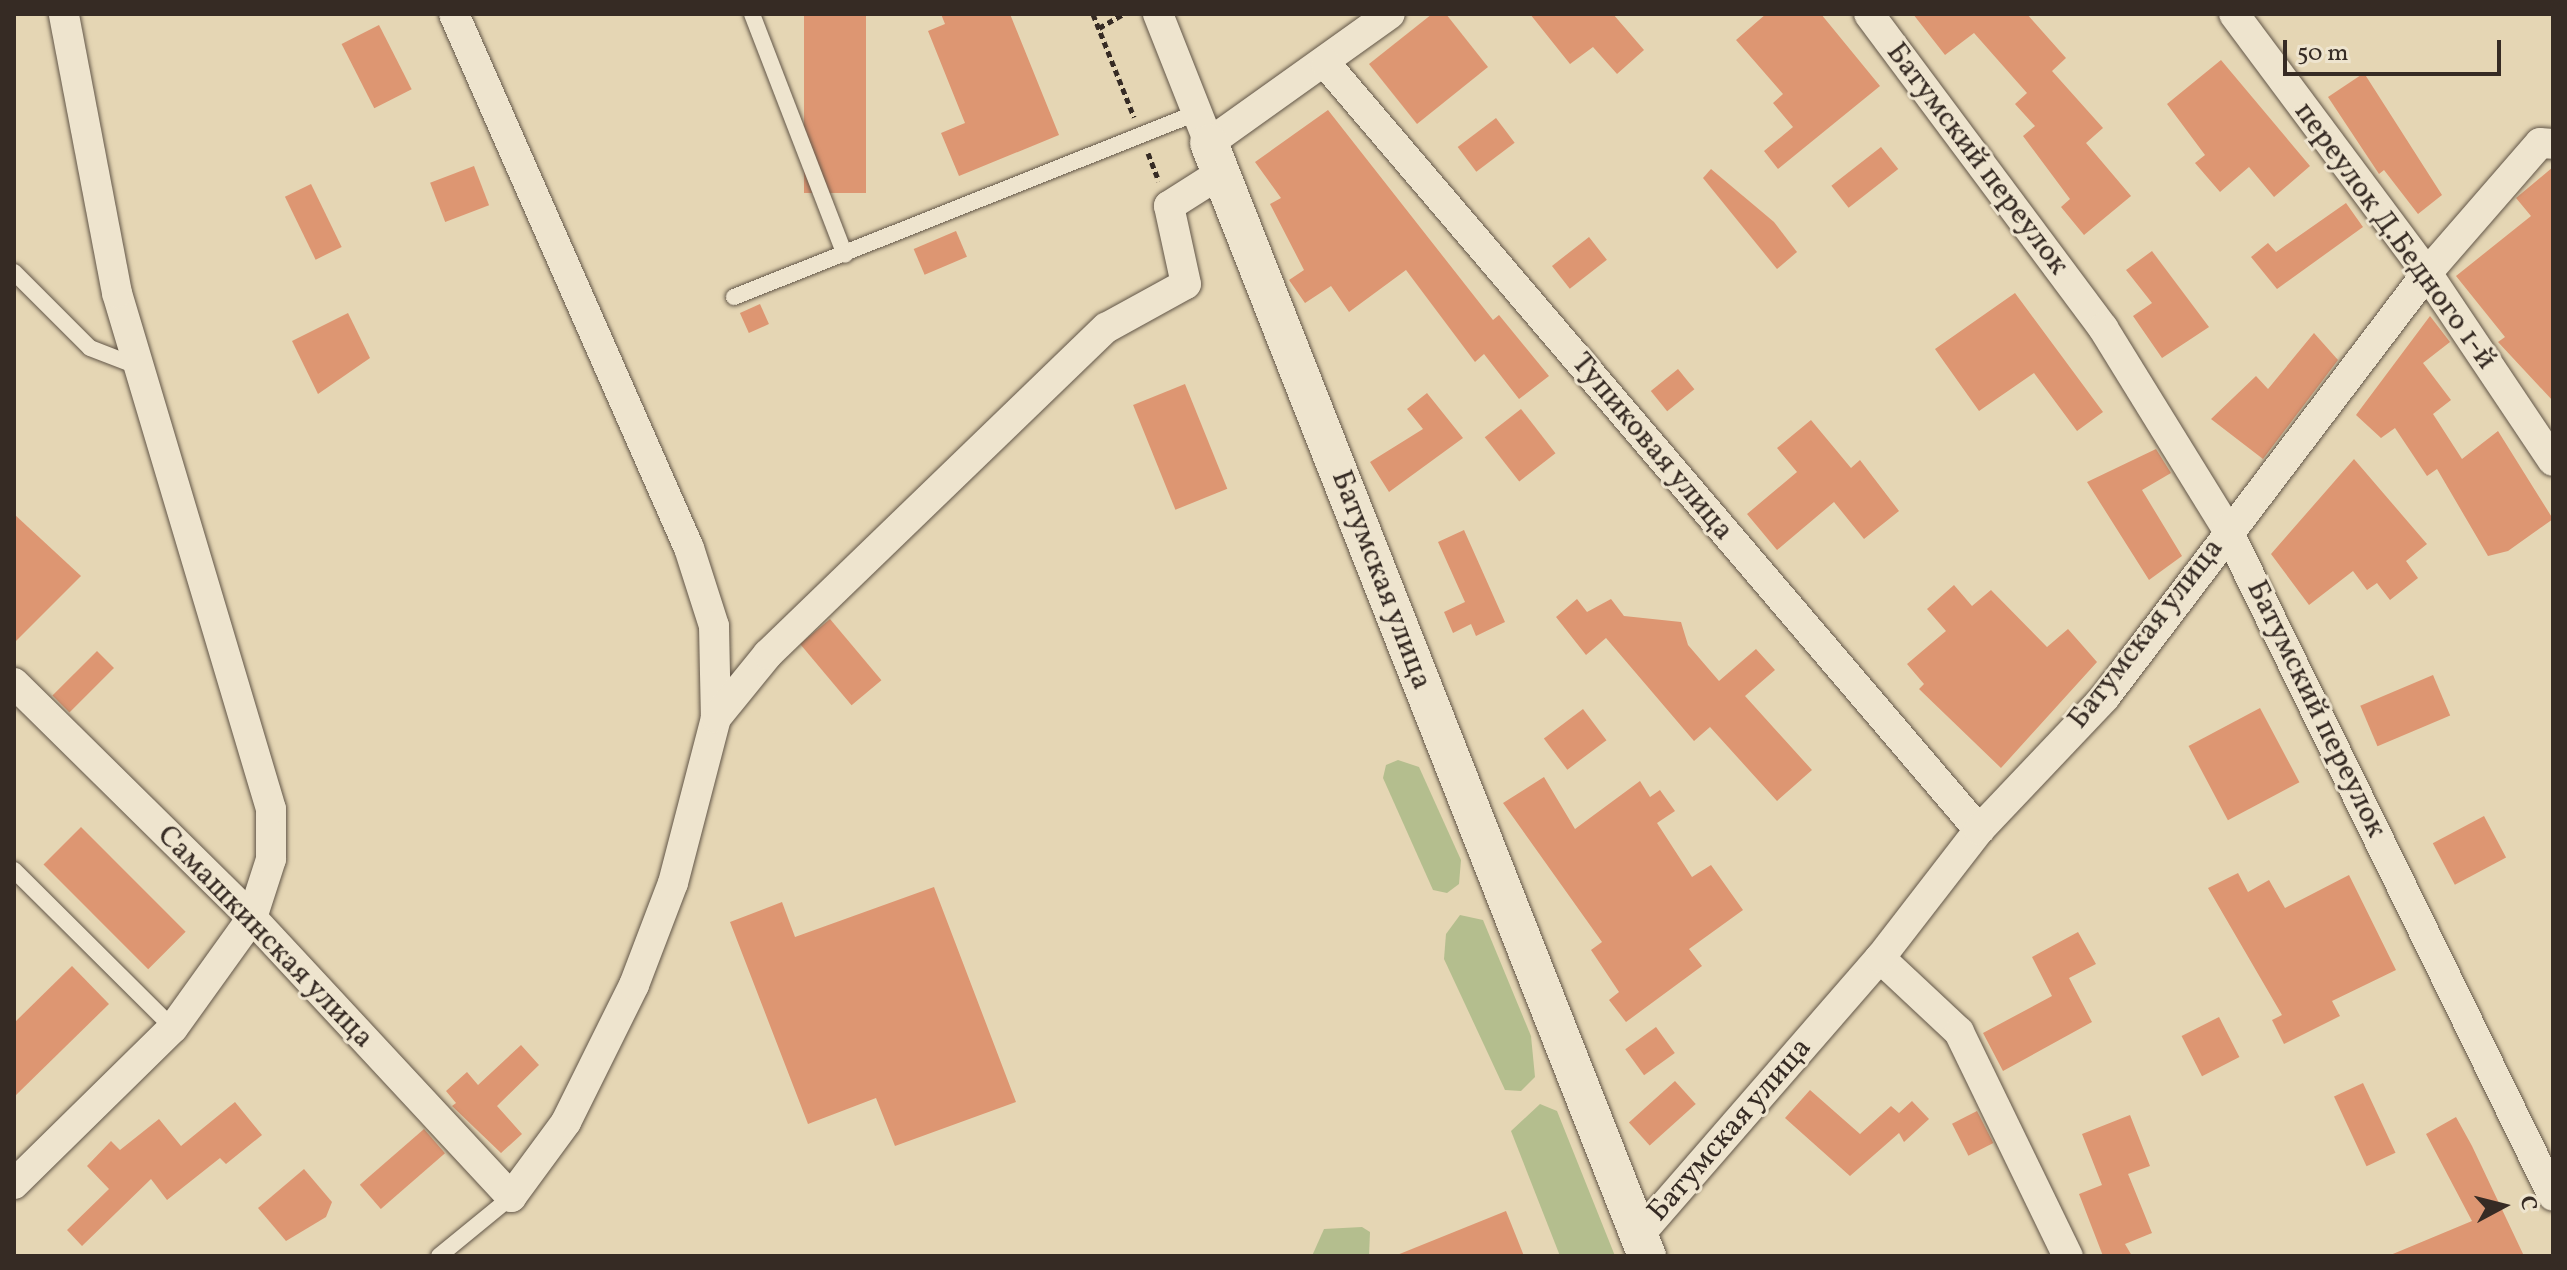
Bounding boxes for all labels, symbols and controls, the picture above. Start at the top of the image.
scale bar [2287,24,2505,74]
street label: Батумский переулок [1878,36,2076,282]
text: 50 m [2297,37,2349,71]
street label: переулок Д.Бедного 1-й [2286,95,2504,377]
street label: Тупиковая улица [1563,345,1741,549]
street label: Батумская улица [1322,465,1440,695]
street label: Батумская улица [2060,531,2232,737]
street label: Батумский переулок [2238,575,2394,843]
street label: Самашкинская улица [149,818,381,1056]
street label: Батумская улица [1640,1030,1820,1230]
north arrow [2463,1166,2543,1246]
text: С [2511,1194,2544,1212]

